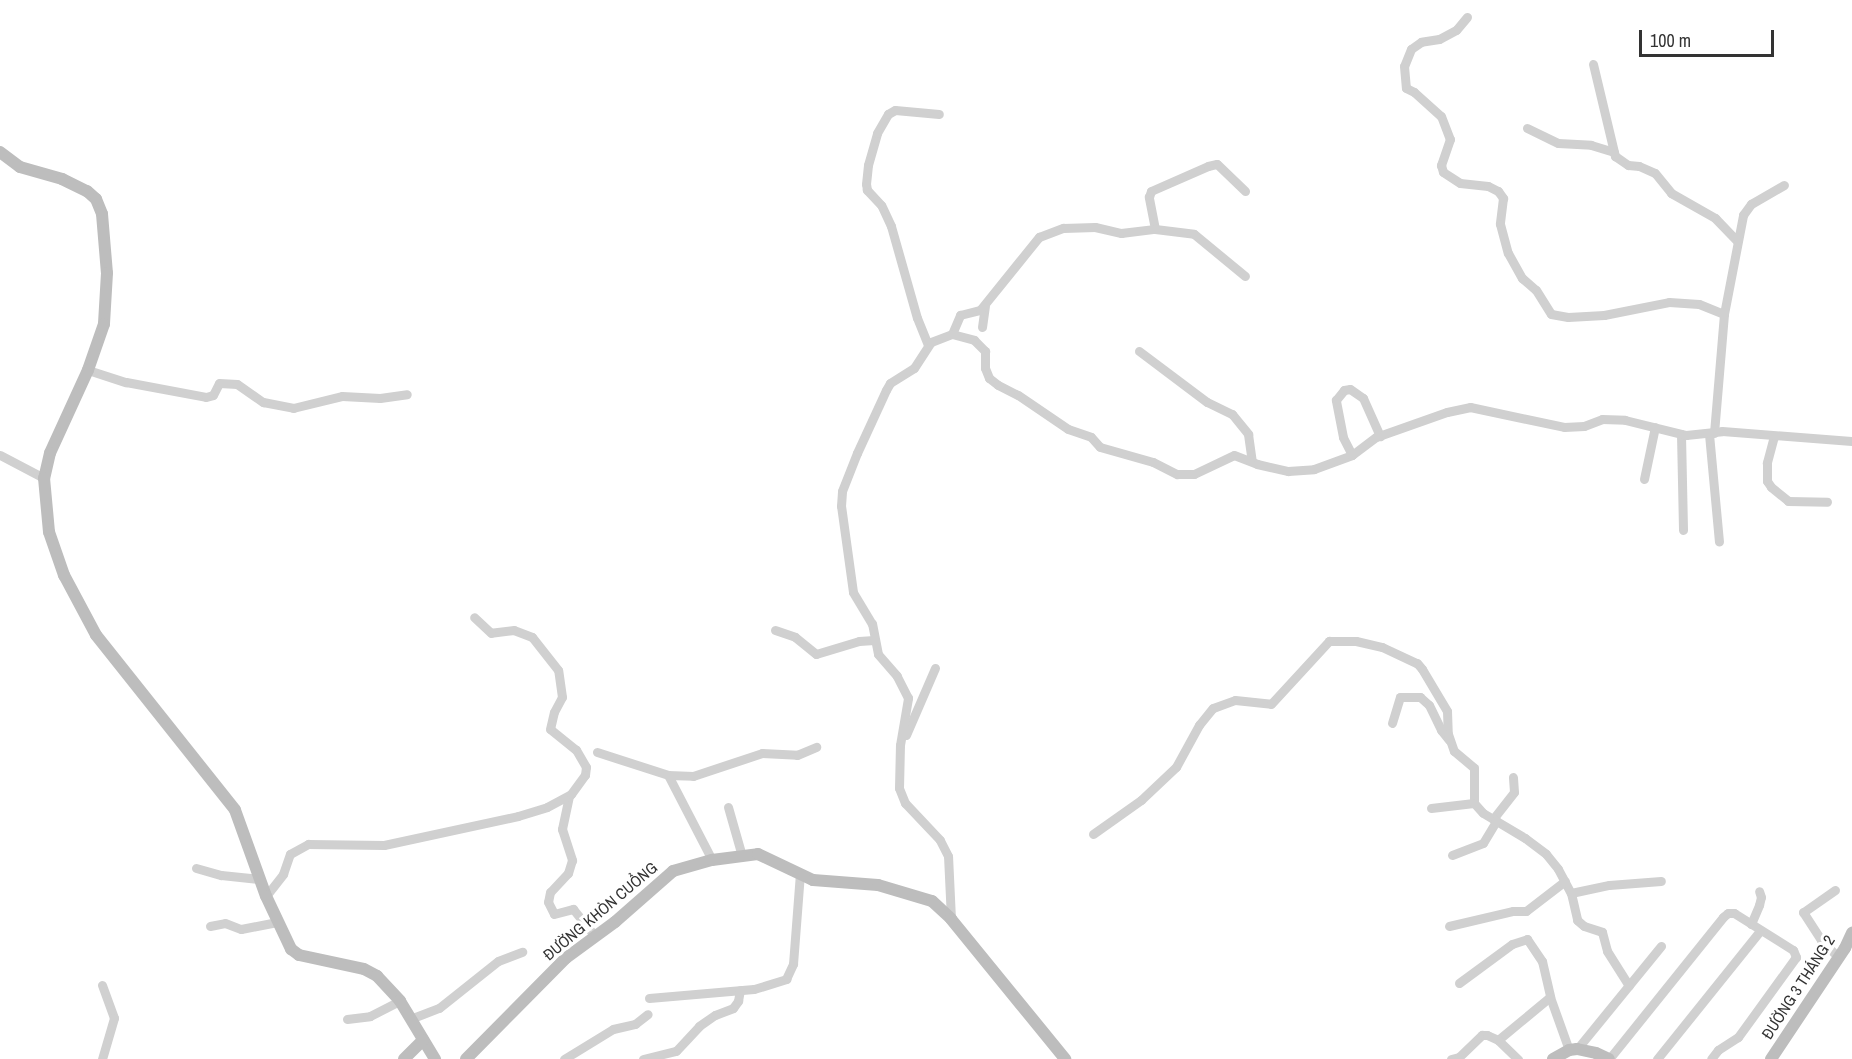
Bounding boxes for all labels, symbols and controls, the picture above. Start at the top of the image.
scale bar [1642,18,1777,56]
text: 100 m [1650,28,1691,53]
street label: ĐƯỜNG KHÒN CUỔNG [539,858,661,964]
street label: ĐƯỜNG 3 THÁNG 2 [1757,931,1839,1043]

